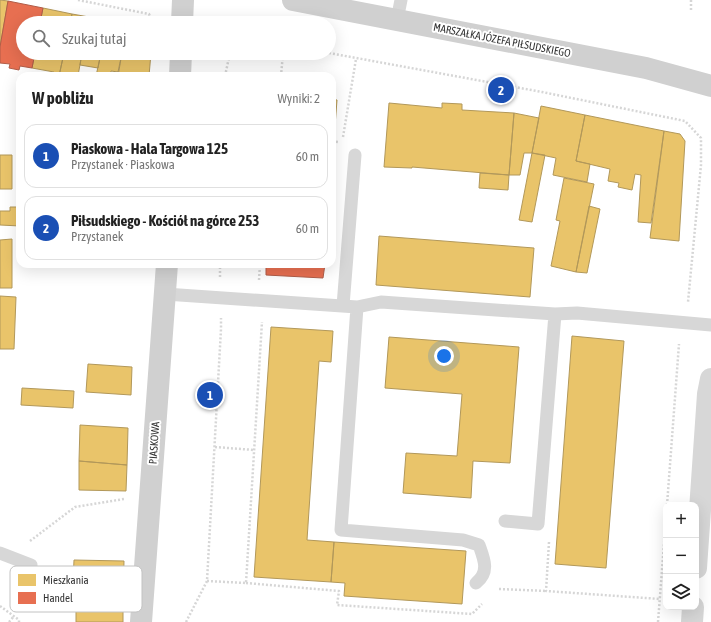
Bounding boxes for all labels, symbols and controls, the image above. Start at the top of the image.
search box [16,16,336,60]
street label: MARSZAŁKA JÓZEFA PIŁSUDSKIEGO [432,21,572,59]
icon: search [30,27,52,49]
text: Szukaj tutaj [62,30,126,47]
pin: 2 [488,75,514,105]
text: W pobliżu [32,88,94,108]
text: Wyniki: 2 [277,91,320,106]
text: Piaskowa - Hala Targowa 125 [71,140,228,157]
text: 1 [43,149,49,164]
text: 60 m [296,149,319,164]
text: Przystanek · Piaskowa [71,157,175,172]
text: Piłsudskiego - Kościół na górce 253 [71,212,259,229]
text: 2 [43,221,49,236]
text: 60 m [296,221,319,236]
text: Przystanek [71,229,124,244]
your location [434,346,454,366]
pin: 1 [197,380,223,410]
street label: PIASKOWA [147,421,162,465]
map controls [663,502,699,610]
button: + [663,502,699,538]
button: − [663,538,699,574]
legend [10,566,142,612]
text: Mieszkania [43,574,89,586]
button: layers [663,574,699,610]
text: Handel [43,592,73,604]

